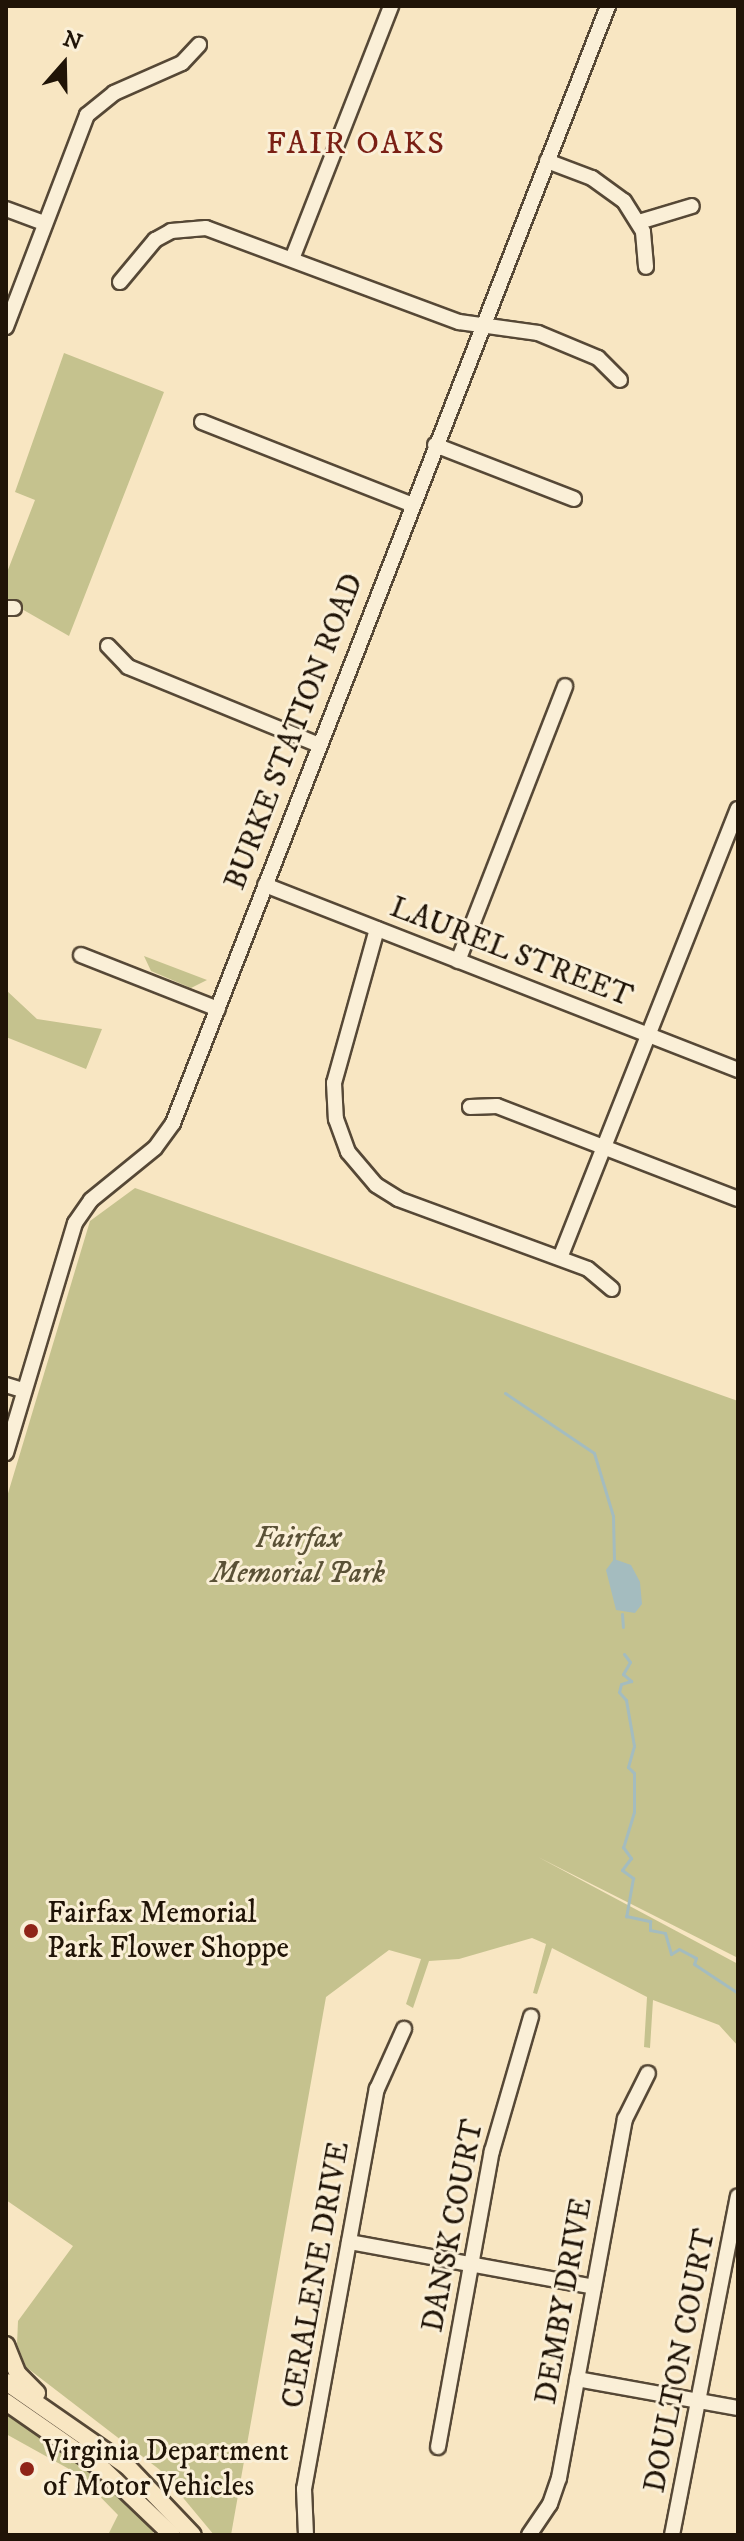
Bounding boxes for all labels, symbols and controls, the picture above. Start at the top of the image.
north arrow [24,24,104,104]
text: N [59,25,85,57]
district label: FAIR OAKS [266,125,446,163]
street label: BURKE STATION ROAD [218,569,372,895]
street label: LAUREL STREET [385,890,637,1016]
park label: Fairfax Memorial Park [211,1521,385,1592]
place label: Fairfax Memorial Park Flower Shoppe [47,1896,289,1966]
marker: Fairfax Memorial Park Flower Shoppe [22,1922,40,1940]
street label: DANSK COURT [416,2117,492,2335]
street label: CERALENE DRIVE [276,2139,358,2411]
street label: DEMBY DRIVE [529,2195,601,2407]
street label: DOULTON COURT [638,2226,724,2496]
place label: Virginia Department of Motor Vehicles [43,2434,289,2504]
marker: Virginia Department of Motor Vehicles [18,2460,36,2478]

